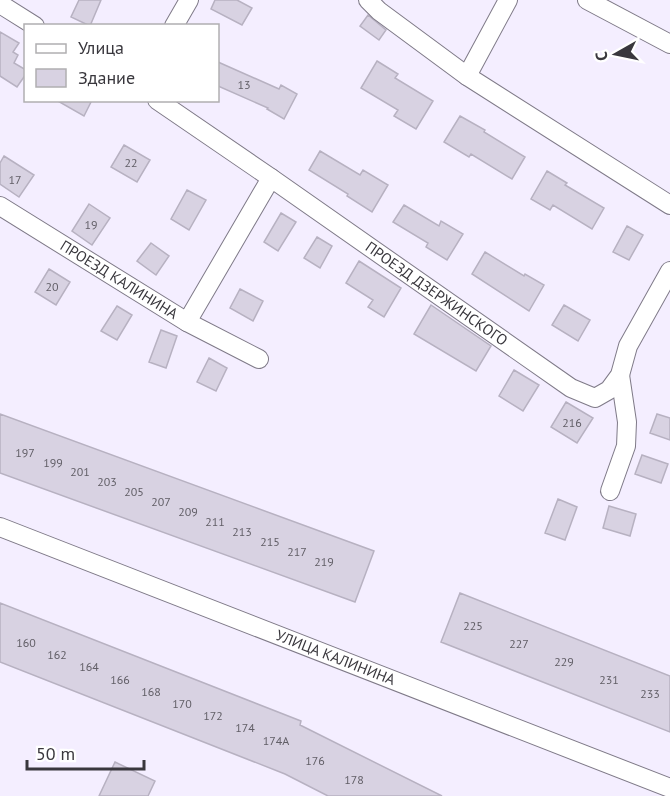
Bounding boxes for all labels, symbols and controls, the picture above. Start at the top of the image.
legend [24,24,219,102]
north arrow [586,24,646,84]
text: Улица [78,36,124,59]
text: С [591,50,612,62]
text: Здание [78,66,135,89]
house number: 13 [237,77,251,92]
house number: 22 [124,155,138,170]
house number: 17 [8,172,22,187]
house number: 19 [84,217,98,232]
street label: ПРОЕЗД КАЛИНИНА [57,236,182,323]
street label: ПРОЕЗД ДЗЕРЖИНСКОГО [362,237,511,350]
house number: 20 [45,279,59,294]
house number: 216 [562,415,582,430]
house number: 197 [15,445,35,460]
house number: 199 [43,455,63,470]
house number: 201 [70,464,90,479]
house number: 203 [97,474,117,489]
house number: 205 [124,484,144,499]
house number: 207 [151,494,171,509]
house number: 209 [178,504,198,519]
house number: 211 [205,514,225,529]
house number: 213 [232,524,252,539]
house number: 215 [260,534,280,549]
house number: 217 [287,544,307,559]
house number: 219 [314,554,334,569]
house number: 225 [463,618,483,633]
street label: УЛИЦА КАЛИНИНА [273,625,398,689]
house number: 160 [16,635,36,650]
house number: 227 [509,636,529,651]
house number: 162 [47,647,67,662]
house number: 229 [554,654,574,669]
house number: 164 [79,659,99,674]
house number: 166 [110,672,130,687]
house number: 231 [599,672,619,687]
house number: 168 [141,684,161,699]
house number: 233 [640,686,660,701]
house number: 170 [172,696,192,711]
house number: 172 [203,708,223,723]
house number: 174 [235,720,255,735]
scale bar [27,733,144,771]
house number: 174А [263,733,289,748]
text: 50 m [36,742,75,765]
house number: 176 [305,753,325,768]
house number: 178 [344,772,364,787]

